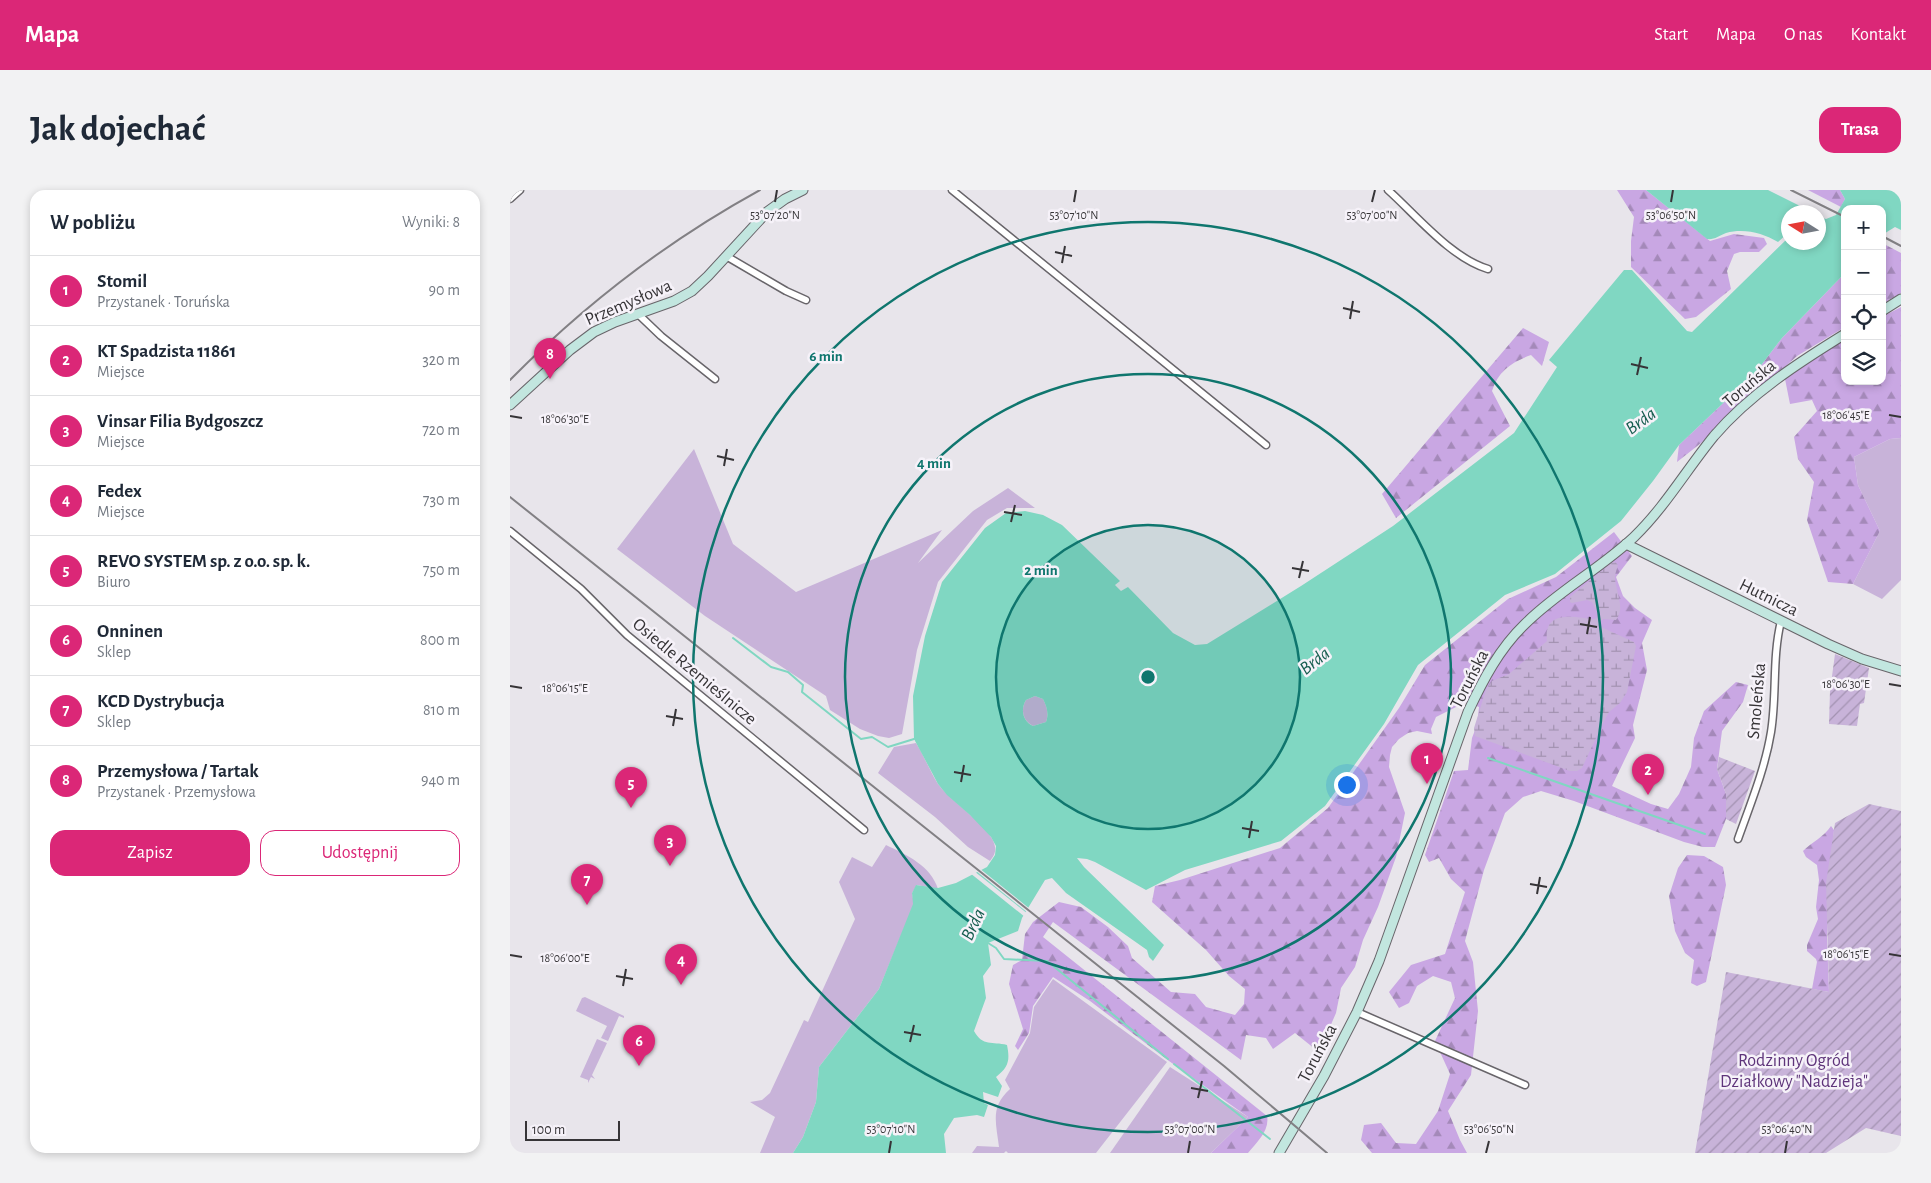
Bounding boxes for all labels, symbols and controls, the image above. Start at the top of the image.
text: Mapa [25,23,79,47]
text: Start [1654,26,1688,44]
text: Mapa [1716,26,1756,44]
text: O nas [1784,26,1823,44]
text: Kontakt [1851,26,1906,44]
button: Trasa [1819,107,1901,153]
text: Jak dojechać [30,112,205,147]
north arrow [1781,205,1826,250]
map controls [1841,205,1886,385]
button: + [1841,205,1886,250]
text: 53°07'20"N [750,209,800,221]
text: 53°07'10"N [1050,209,1098,221]
text: 53°07'00"N [1346,209,1398,221]
text: 53°06'50"N [1646,209,1696,221]
text: W pobliżu [50,212,135,233]
text: Wyniki: 8 [402,214,460,230]
button: − [1841,250,1886,295]
text: Stomil [97,272,147,291]
street label: Przemysłowa [582,277,674,329]
text: 1 [63,282,69,298]
text: 90 m [429,282,460,298]
text: Przystanek · Toruńska [97,294,230,310]
button: locate [1841,295,1886,340]
pin: 8 [534,338,566,379]
button: layers [1841,340,1886,385]
text: KT Spadzista 11861 [97,342,236,361]
text: 6 min [809,349,843,364]
text: 2 [62,352,70,368]
text: 320 m [422,352,460,368]
street label: Toruńska [1720,357,1780,411]
text: Miejsce [97,364,145,380]
water label: Brda [1622,404,1660,438]
text: 18°06'45"E [1822,409,1870,421]
text: Vinsar Filia Bydgoszcz [97,412,263,431]
text: 18°06'30"E [541,413,589,425]
text: 3 [63,422,69,438]
text: 720 m [422,422,460,438]
text: Miejsce [97,434,145,450]
text: 4 min [917,456,951,471]
text: Fedex [97,482,142,501]
text: 4 [62,492,70,508]
text: 730 m [423,492,460,508]
text: Miejsce [97,504,145,520]
text: REVO SYSTEM sp. z o.o. sp. k. [97,552,310,571]
text: 5 [63,562,69,578]
text: 750 m [423,562,460,578]
text: 2 min [1024,563,1058,578]
text: Biuro [97,574,130,590]
street label: Hutnicza [1736,576,1801,620]
street label: Osiedle Rzemieślnicze [629,615,760,729]
text: Onninen [97,622,163,641]
text: 6 [62,632,70,648]
text: 800 m [420,632,460,648]
text: Sklep [97,644,131,660]
water label: Brda [1296,644,1334,679]
street label: Toruńska [1448,647,1492,712]
street label: Smoleńska [1745,662,1769,740]
centre of rings [1139,668,1157,686]
text: 18°06'30"E [1822,678,1870,690]
text: 18°06'15"E [542,682,588,694]
text: KCD Dystrybucja [97,692,225,711]
text: 7 [63,702,69,718]
text: 810 m [423,702,460,718]
text: Sklep [97,714,131,730]
pin: 1 [1411,743,1443,784]
pin: 2 [1632,754,1664,795]
text: Przemysłowa / Tartak [97,762,259,781]
pin: 5 [615,767,647,808]
text: 8 [62,772,70,788]
text: 940 m [421,772,460,788]
your location [1334,772,1360,798]
text: Przystanek · Przemysłowa [97,784,256,800]
pin: 3 [654,825,686,866]
button: Zapisz [50,830,250,876]
button: Udostępnij [260,830,460,876]
pin: 7 [571,864,603,905]
water label: Brda [958,906,989,943]
pin: 4 [665,944,697,985]
text: 18°06'15"E [1823,948,1869,960]
text: 18°06'00"E [540,952,590,964]
street label: Toruńska [1295,1021,1341,1086]
pin: 6 [623,1025,655,1066]
park label: Rodzinny Ogród Działkowy "Nadzieja" [1720,1052,1868,1091]
scale bar [525,1118,620,1141]
text: 100 m [532,1123,565,1137]
text: 53°07'10"N [867,1123,915,1135]
text: 53°07'00"N [1164,1123,1216,1135]
text: 53°06'50"N [1464,1123,1514,1135]
text: 53°06'40"N [1761,1123,1813,1135]

